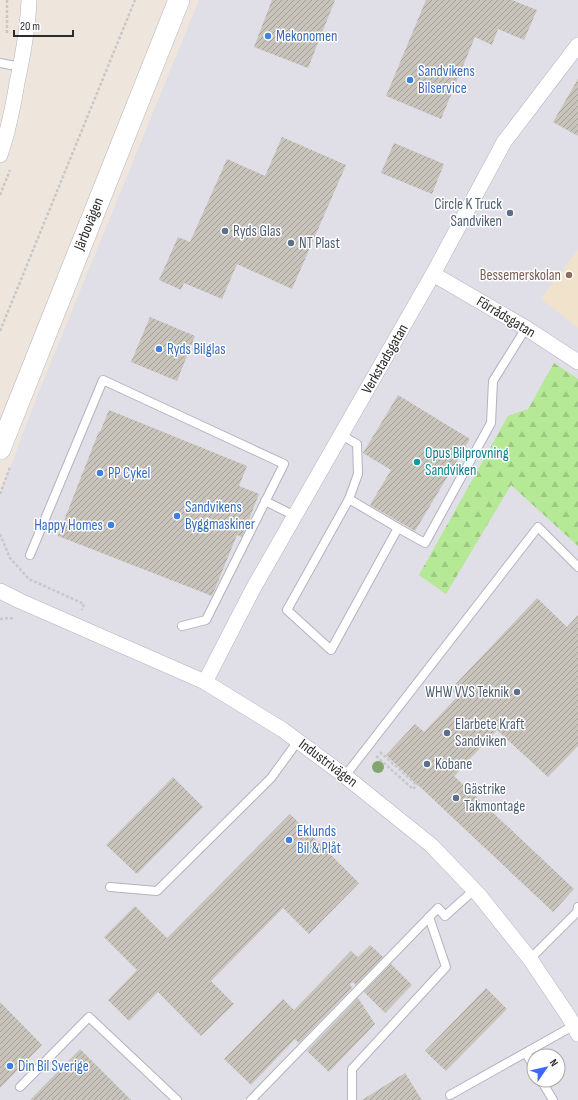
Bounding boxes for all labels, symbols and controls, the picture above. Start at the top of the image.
scale bar [14,12,73,38]
text: 20 m [20,19,40,34]
place label: Mekonomen [276,27,337,46]
marker: Mekonomen [263,31,273,41]
place label: Sandvikens Bilservice [418,62,475,98]
marker: Sandvikens Bilservice [405,75,415,85]
street label: Järbovägen [69,195,108,254]
place label: Circle K Truck Sandviken [434,195,502,231]
marker: Circle K Truck Sandviken [505,208,515,218]
place label: Ryds Glas [233,222,281,241]
marker: Ryds Glas [220,226,230,236]
place label: NT Plast [299,234,340,253]
marker: NT Plast [286,238,296,248]
place label: Bessemerskolan [480,266,561,285]
marker: Bessemerskolan [564,270,574,280]
street label: Förrådsgatan [473,292,539,342]
street label: Verkstadsgatan [357,321,413,397]
place label: Ryds Bilglas [167,340,226,359]
marker: Ryds Bilglas [154,344,164,354]
place label: Opus Bilprovning Sandviken [425,444,509,480]
marker: Opus Bilprovning Sandviken [412,457,422,467]
place label: PP Cykel [108,464,150,483]
marker: PP Cykel [95,468,105,478]
place label: Sandvikens Byggmaskiner [185,498,256,534]
marker: Sandvikens Byggmaskiner [172,511,182,521]
place label: Happy Homes [34,516,103,535]
marker: Happy Homes [106,520,116,530]
place label: WHW VVS Teknik [425,683,509,702]
marker: WHW VVS Teknik [512,687,522,697]
place label: Elarbete Kraft Sandviken [455,715,525,751]
marker: Elarbete Kraft Sandviken [442,728,452,738]
street label: Industrivägen [295,735,361,791]
place label: Kobane [435,755,472,774]
marker: Kobane [422,759,432,769]
place label: Gästrike Takmontage [464,780,525,816]
marker: Gästrike Takmontage [451,793,461,803]
place label: Eklunds Bil & Plåt [297,822,341,858]
marker: Eklunds Bil & Plåt [284,835,294,845]
north arrow [526,1048,566,1088]
place label: Din Bil Sverige [18,1057,89,1076]
text: N [547,1057,561,1069]
marker: Din Bil Sverige [5,1061,15,1071]

